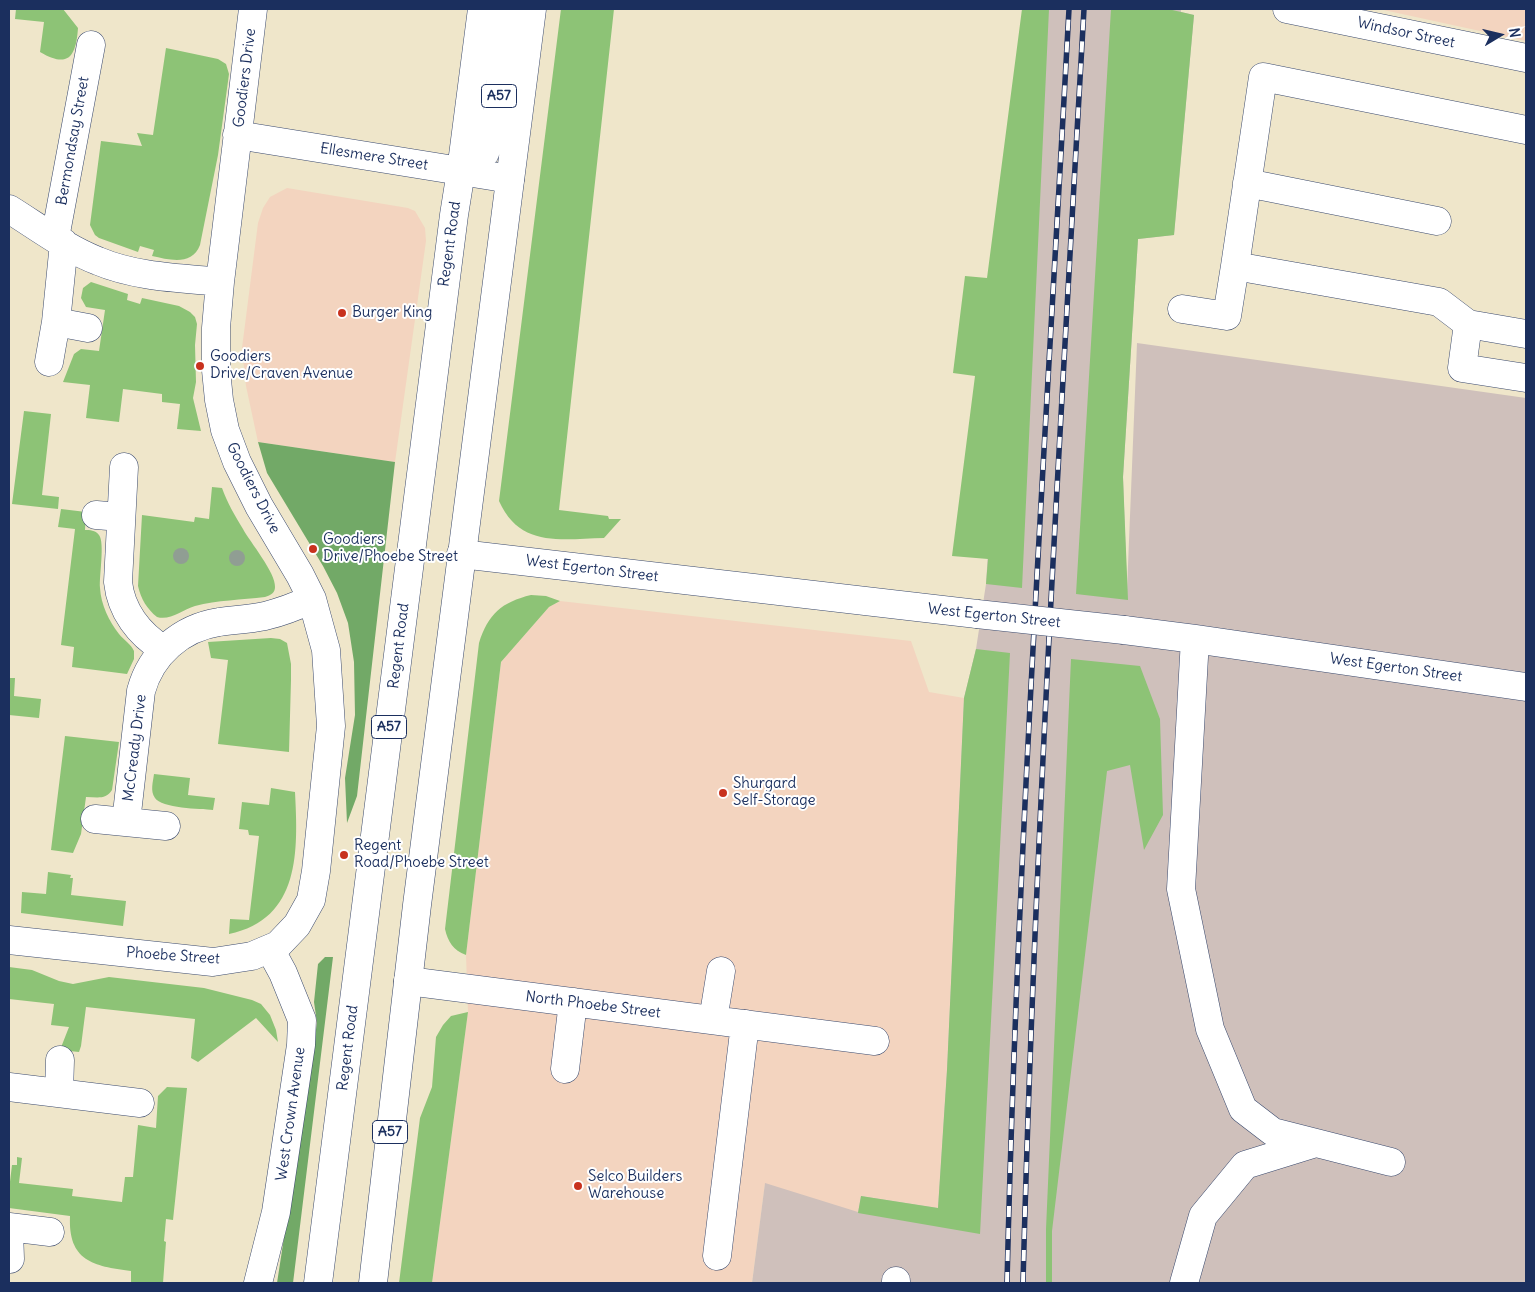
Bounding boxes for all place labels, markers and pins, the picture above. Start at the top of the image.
place label: Burger King [352,304,432,322]
marker: Burger King [336,307,348,319]
place label: Goodiers Drive/Craven Avenue [210,348,353,383]
marker: Goodiers Drive/Craven Avenue [194,360,206,372]
place label: Goodiers Drive/Phoebe Street [323,531,458,566]
marker: Goodiers Drive/Phoebe Street [307,543,319,555]
place label: Shurgard Self-Storage [733,775,816,810]
marker: Shurgard Self-Storage [717,787,729,799]
place label: Regent Road/Phoebe Street [354,837,489,872]
marker: Regent Road/Phoebe Street [338,849,350,861]
place label: Selco Builders Warehouse [588,1168,682,1203]
marker: Selco Builders Warehouse [572,1180,584,1192]

